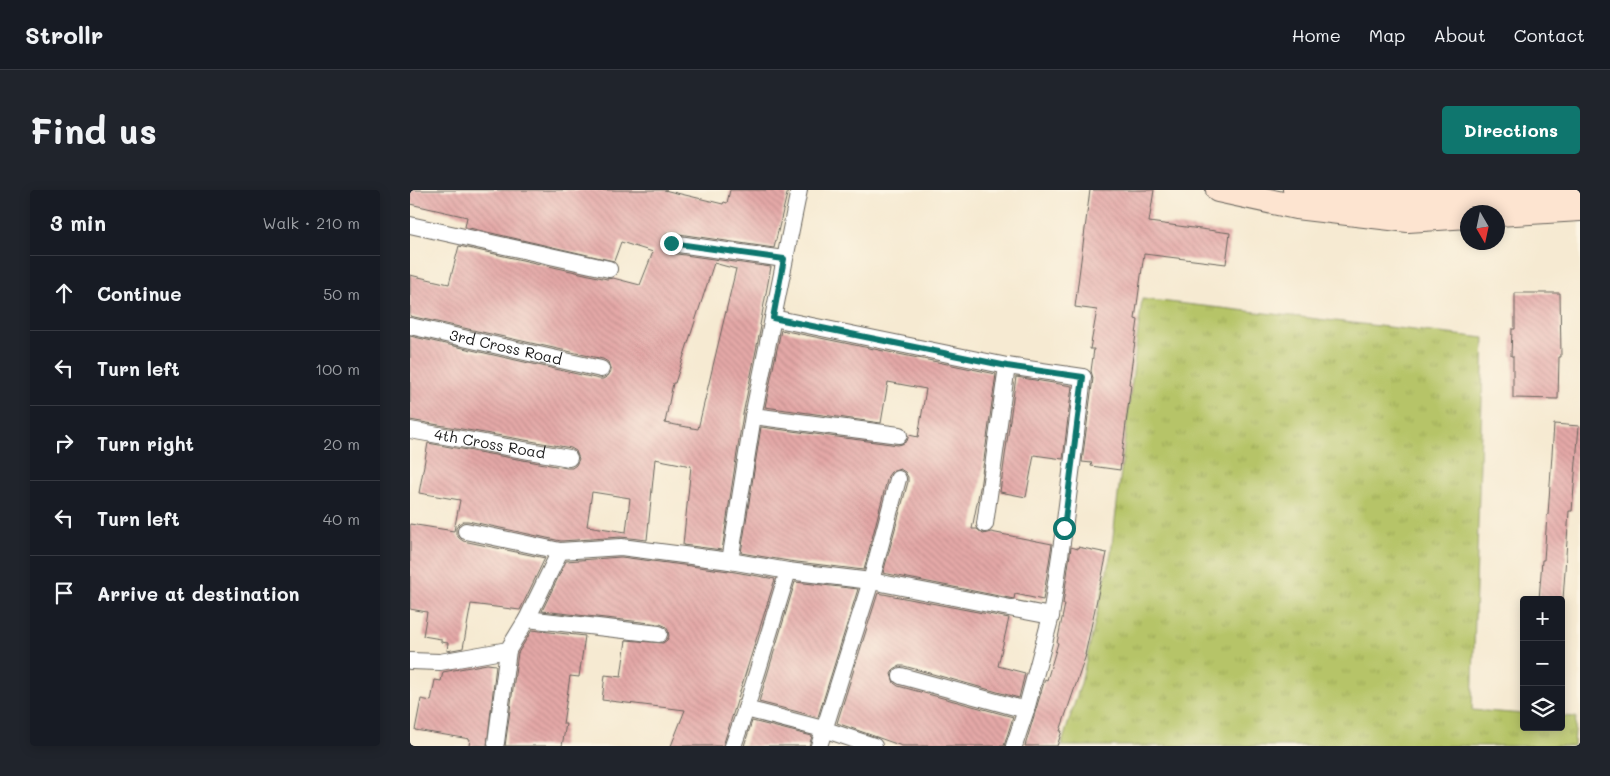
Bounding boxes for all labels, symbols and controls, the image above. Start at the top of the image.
text: Strollr [25,19,103,50]
text: Home [1292,23,1341,47]
text: Map [1369,23,1405,47]
text: About [1433,23,1486,47]
text: Contact [1514,23,1585,47]
button: Directions [1442,106,1580,154]
text: Find us [30,107,157,153]
north arrow [1460,205,1505,250]
text: 3 min [50,209,106,236]
text: Walk · 210 m [262,212,360,233]
route end [660,232,683,255]
icon: ahead [50,279,78,307]
text: Continue [97,281,182,306]
text: 50 m [323,283,360,304]
street label: 3rd Cross Road [448,324,564,369]
icon: left [50,354,78,382]
text: Turn left [97,356,180,381]
text: 100 m [315,358,360,379]
street label: 4th Cross Road [433,423,547,463]
icon: right [50,429,78,457]
text: Turn right [97,431,194,456]
text: 20 m [323,433,360,454]
icon: left [50,504,78,532]
text: Turn left [97,506,180,531]
text: 40 m [323,508,360,529]
route start [1053,517,1076,540]
icon: arrive [50,579,78,607]
text: Arrive at destination [97,581,300,606]
map controls [1520,596,1565,731]
button: + [1520,596,1565,641]
button: − [1520,641,1565,686]
button: layers [1520,686,1565,731]

